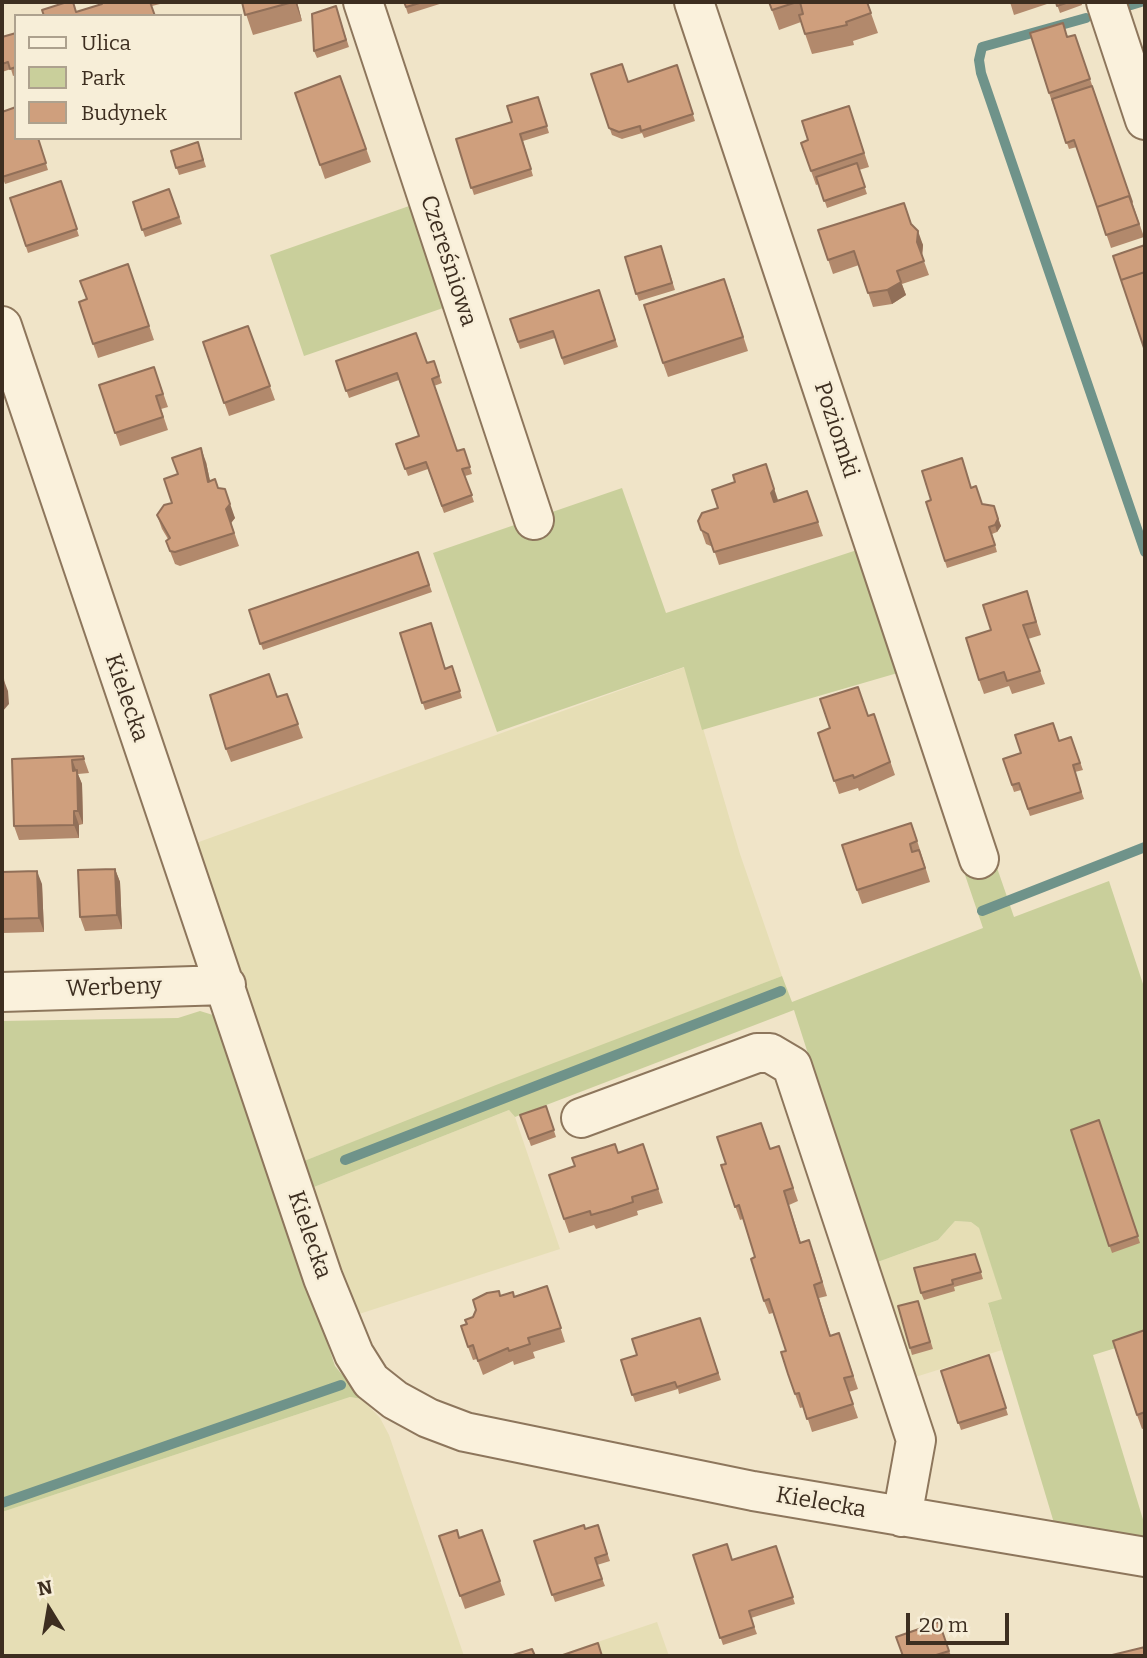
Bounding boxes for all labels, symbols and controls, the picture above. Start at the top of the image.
legend [14,14,242,140]
text: Ulica [81,30,131,56]
text: Park [81,65,125,91]
text: Budynek [81,100,167,126]
street label: Czereśniowa [414,192,482,330]
street label: Poziomki [808,379,864,481]
street label: Kielecka [98,651,154,745]
street label: Werbeny [65,973,163,1003]
street label: Kielecka [281,1188,337,1282]
street label: Kielecka [774,1482,868,1524]
north arrow [14,1574,84,1644]
text: N [35,1575,54,1601]
scale bar [909,1598,1012,1642]
text: 20 m [919,1612,968,1638]

